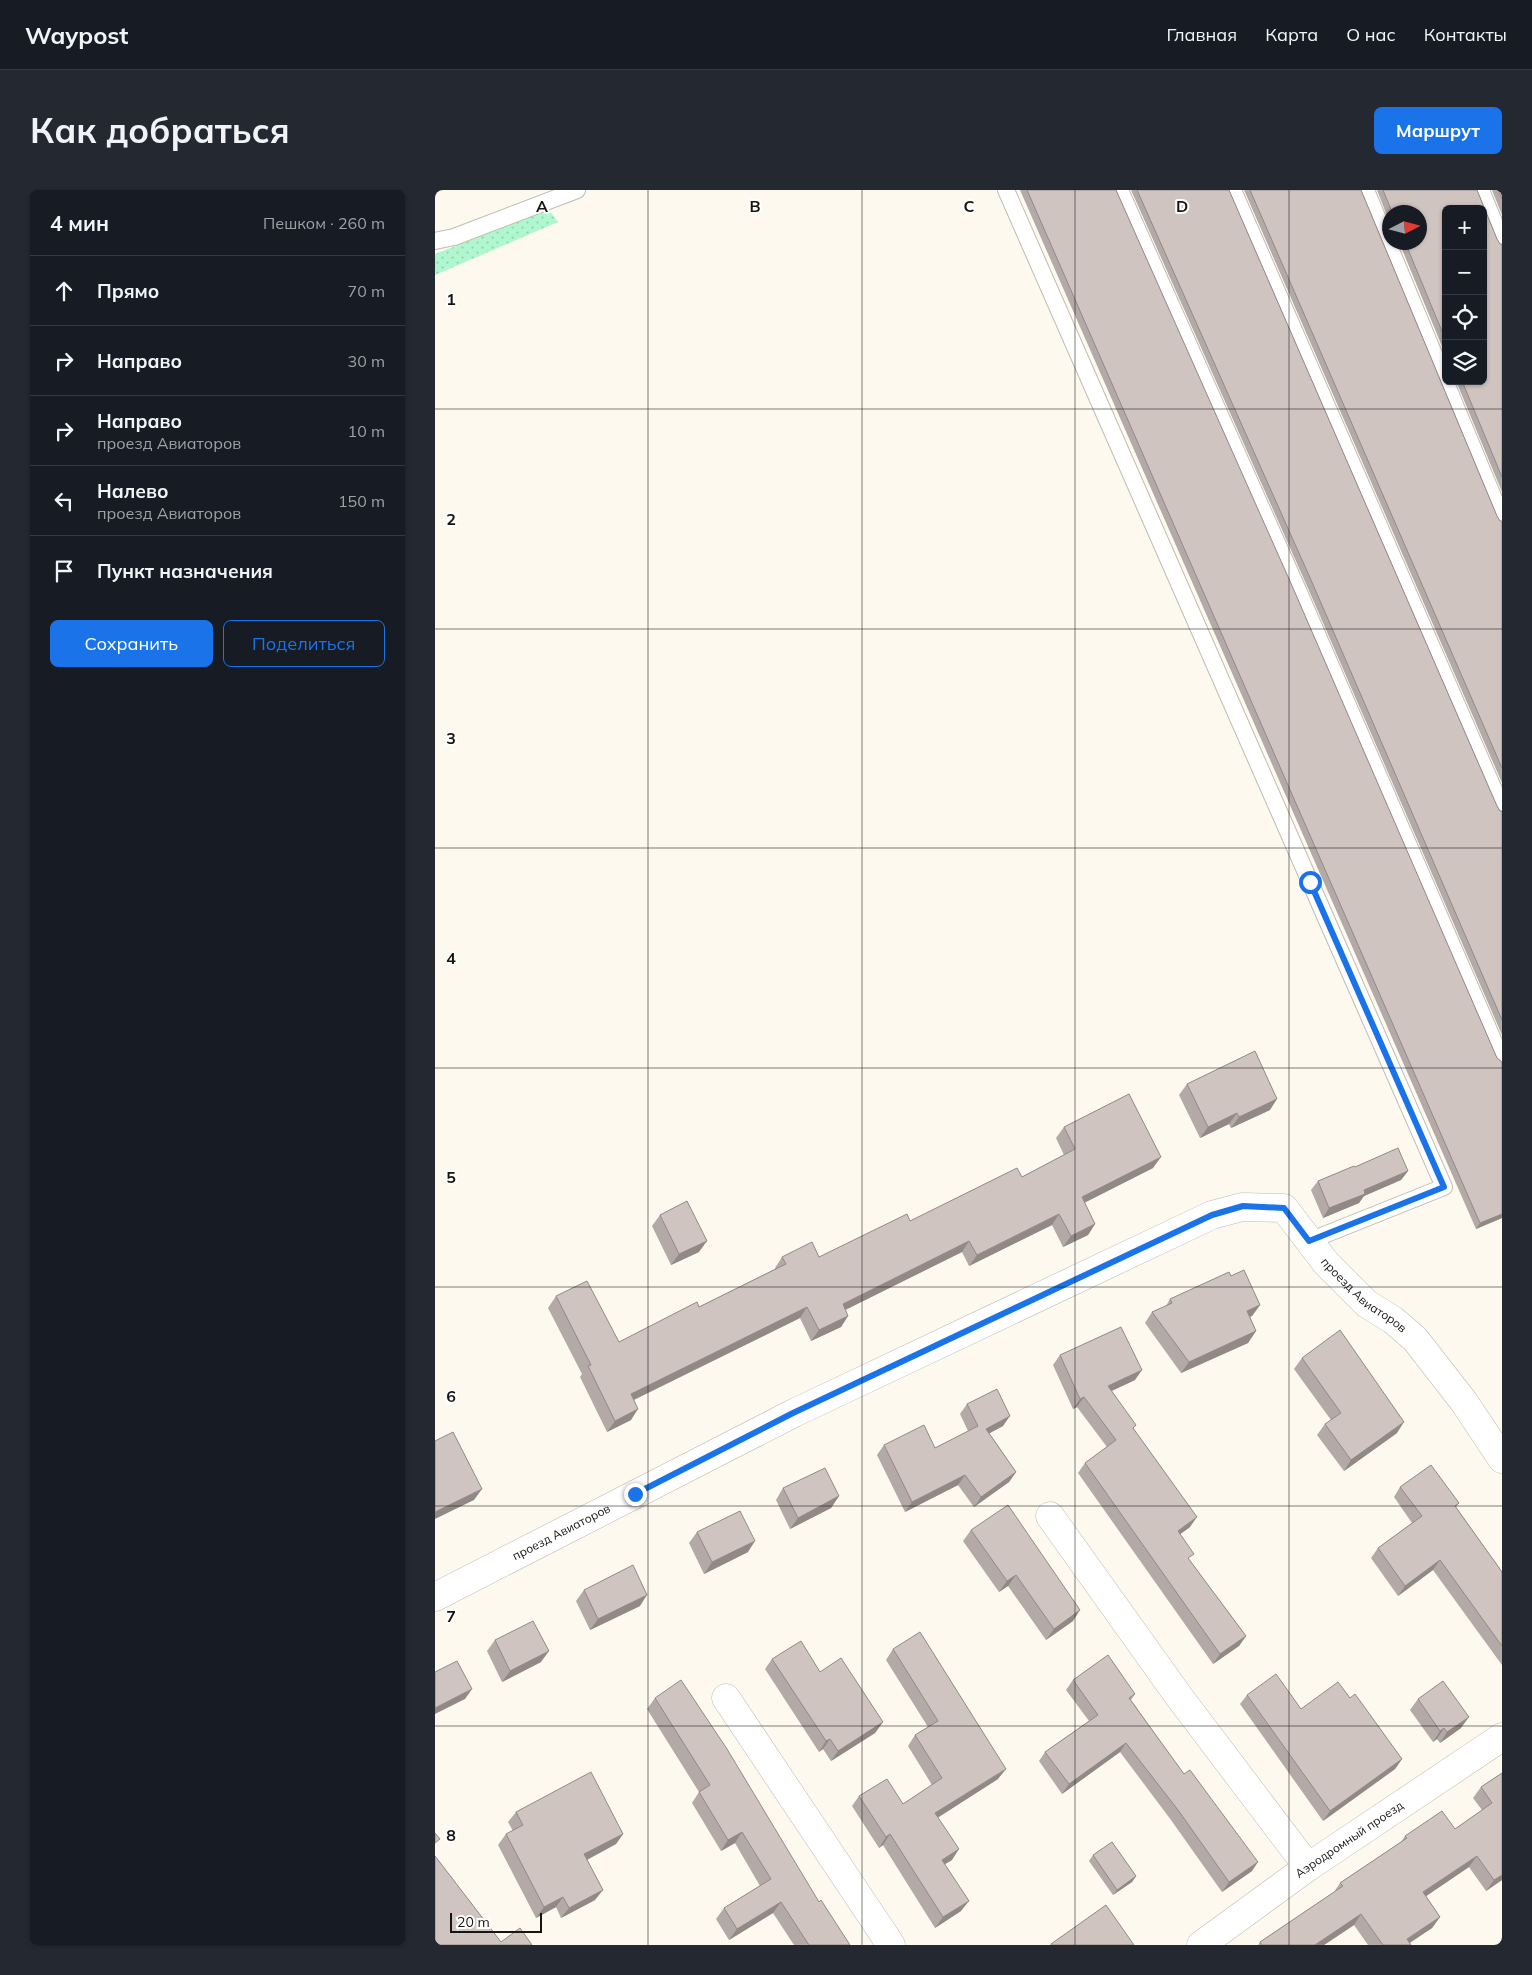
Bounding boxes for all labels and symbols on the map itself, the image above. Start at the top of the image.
text: A [536,196,548,216]
text: B [749,196,761,216]
text: C [964,196,975,216]
text: D [1176,196,1188,216]
north arrow [1382,205,1427,250]
text: 1 [446,289,456,309]
text: 2 [446,509,456,529]
text: 3 [446,728,456,748]
route start [1299,871,1322,894]
text: 4 [446,948,456,968]
text: 5 [446,1167,456,1187]
street label: проезд Авиаторов [1318,1255,1410,1336]
text: 6 [446,1386,456,1406]
route end [624,1483,647,1506]
street label: проезд Авиаторов [510,1500,613,1563]
text: 7 [446,1606,456,1626]
street label: Аэродромный проезд [1292,1797,1406,1881]
text: 8 [446,1825,456,1845]
scale bar [450,1910,543,1933]

